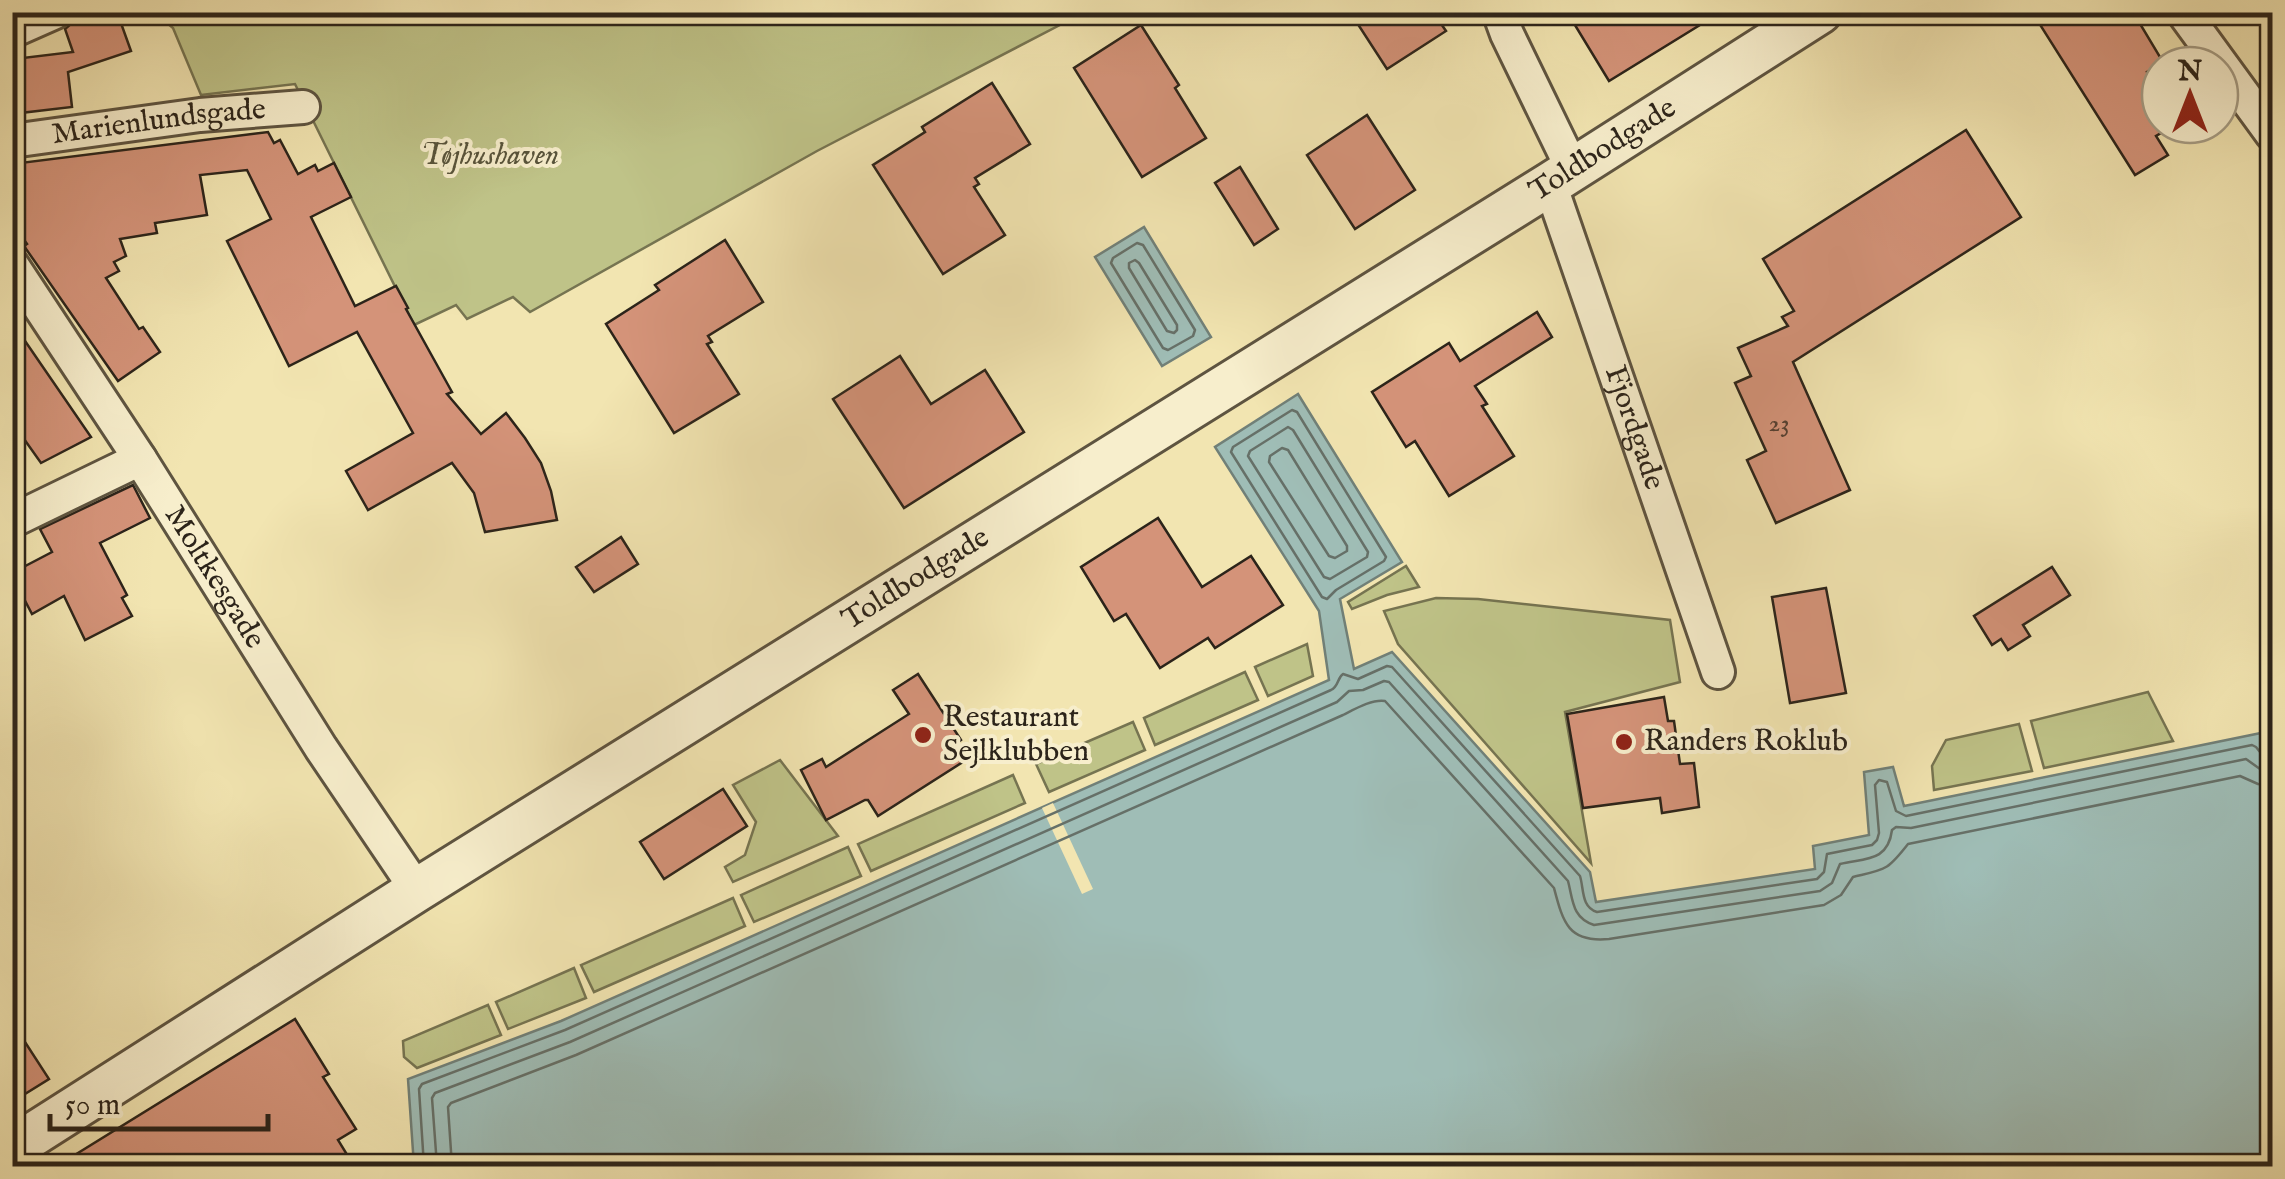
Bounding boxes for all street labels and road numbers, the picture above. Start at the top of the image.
street label: Toldbodgade [1523,89,1683,211]
street label: Marienlundsgade [49,91,267,154]
street label: Fjordgade [1595,361,1673,495]
street label: Moltkesgade [155,499,273,656]
street label: Toldbodgade [835,519,997,639]

